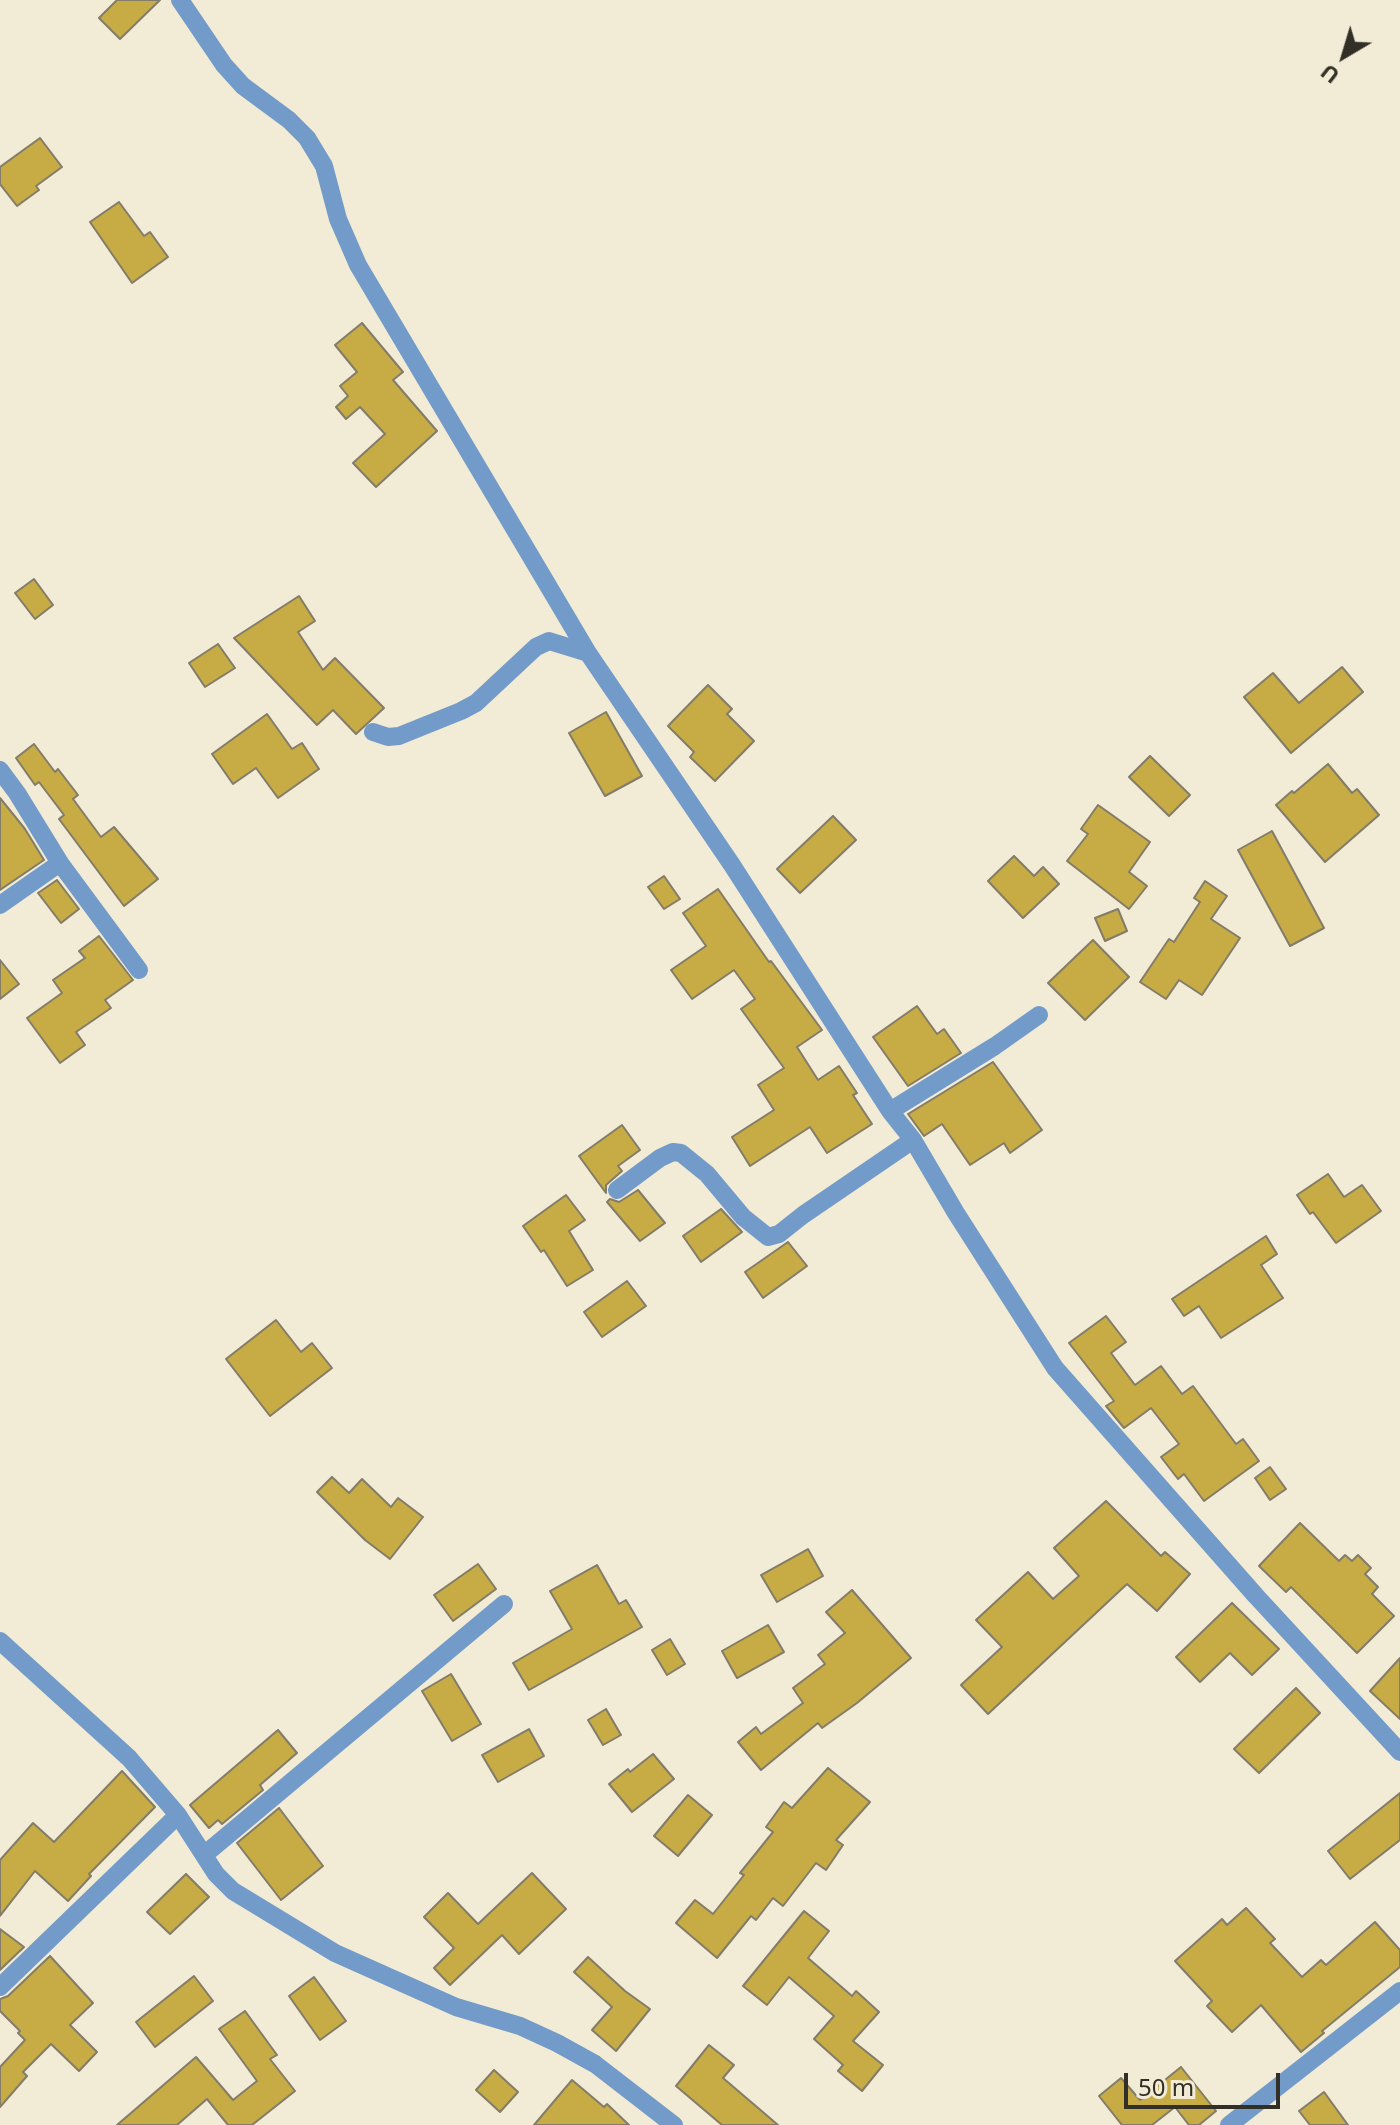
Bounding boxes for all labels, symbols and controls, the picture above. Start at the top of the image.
north arrow [1304,16,1384,96]
text: U [1313,58,1345,92]
scale bar [1128,2057,1284,2107]
text: 50 m [1138,2070,1194,2103]

